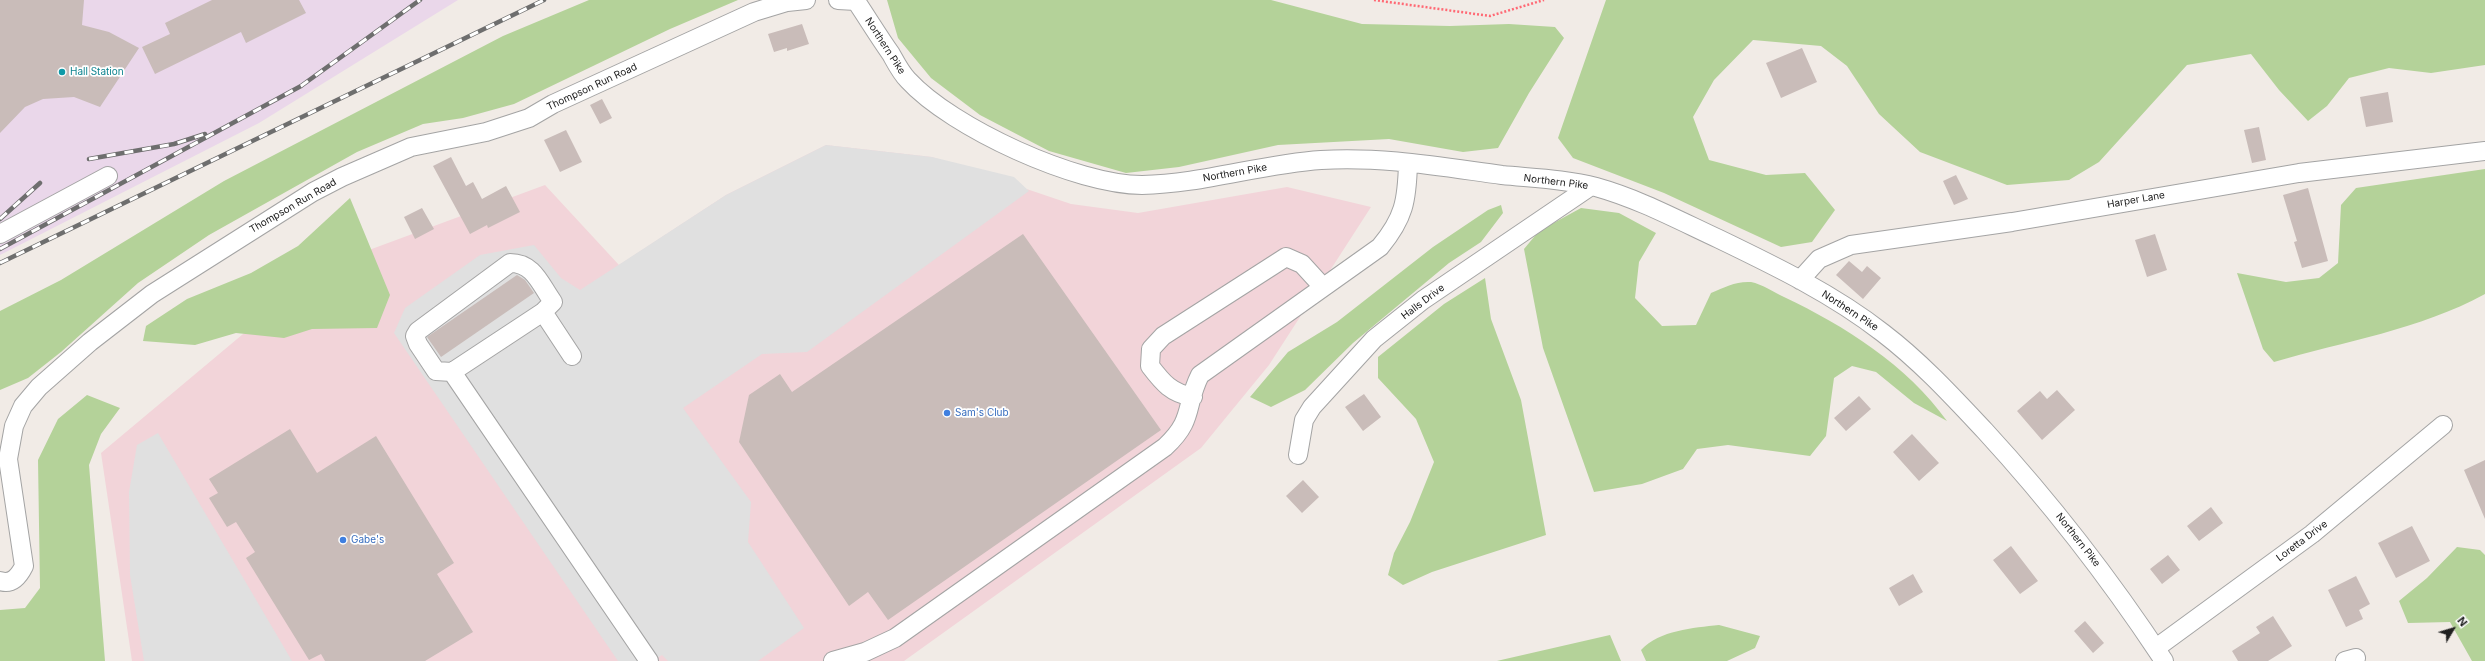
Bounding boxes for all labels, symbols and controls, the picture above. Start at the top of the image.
street label: Northern Pike [862,15,908,77]
street label: Thompson Run Road [545,61,639,113]
place label: Hall Station [70,66,124,78]
marker: Hall Station [57,67,67,77]
street label: Northern Pike [1202,161,1268,185]
street label: Northern Pike [1523,172,1589,192]
street label: Thompson Run Road [247,176,339,236]
street label: Harper Lane [2106,189,2166,211]
street label: Halls Drive [1399,282,1447,322]
street label: Northern Pike [1819,288,1881,334]
place label: Sam's Club [955,407,1009,419]
marker: Sam's Club [942,408,952,418]
street label: Northern Pike [2053,511,2103,569]
street label: Loretta Drive [2274,518,2330,564]
place label: Gabe's [351,534,384,546]
marker: Gabe's [338,535,348,545]
north arrow [2433,609,2473,649]
text: N [2454,614,2471,629]

